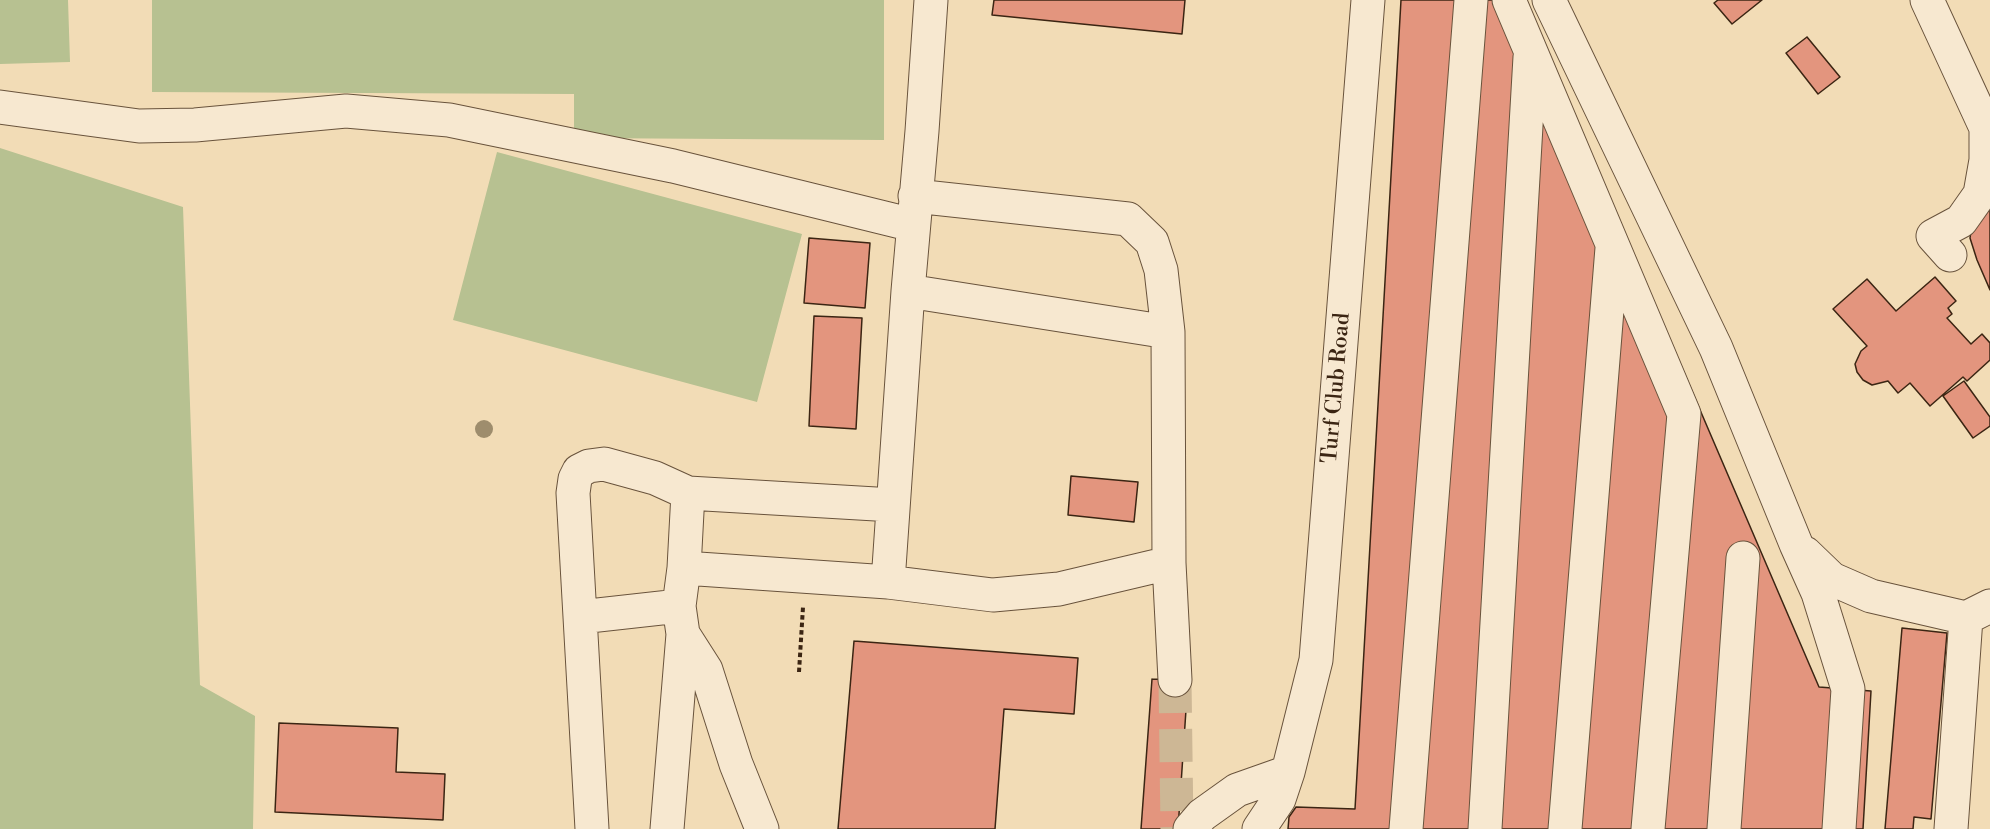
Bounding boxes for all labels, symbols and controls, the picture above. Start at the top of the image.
street label: Turf Club Road [1317,312,1357,464]

